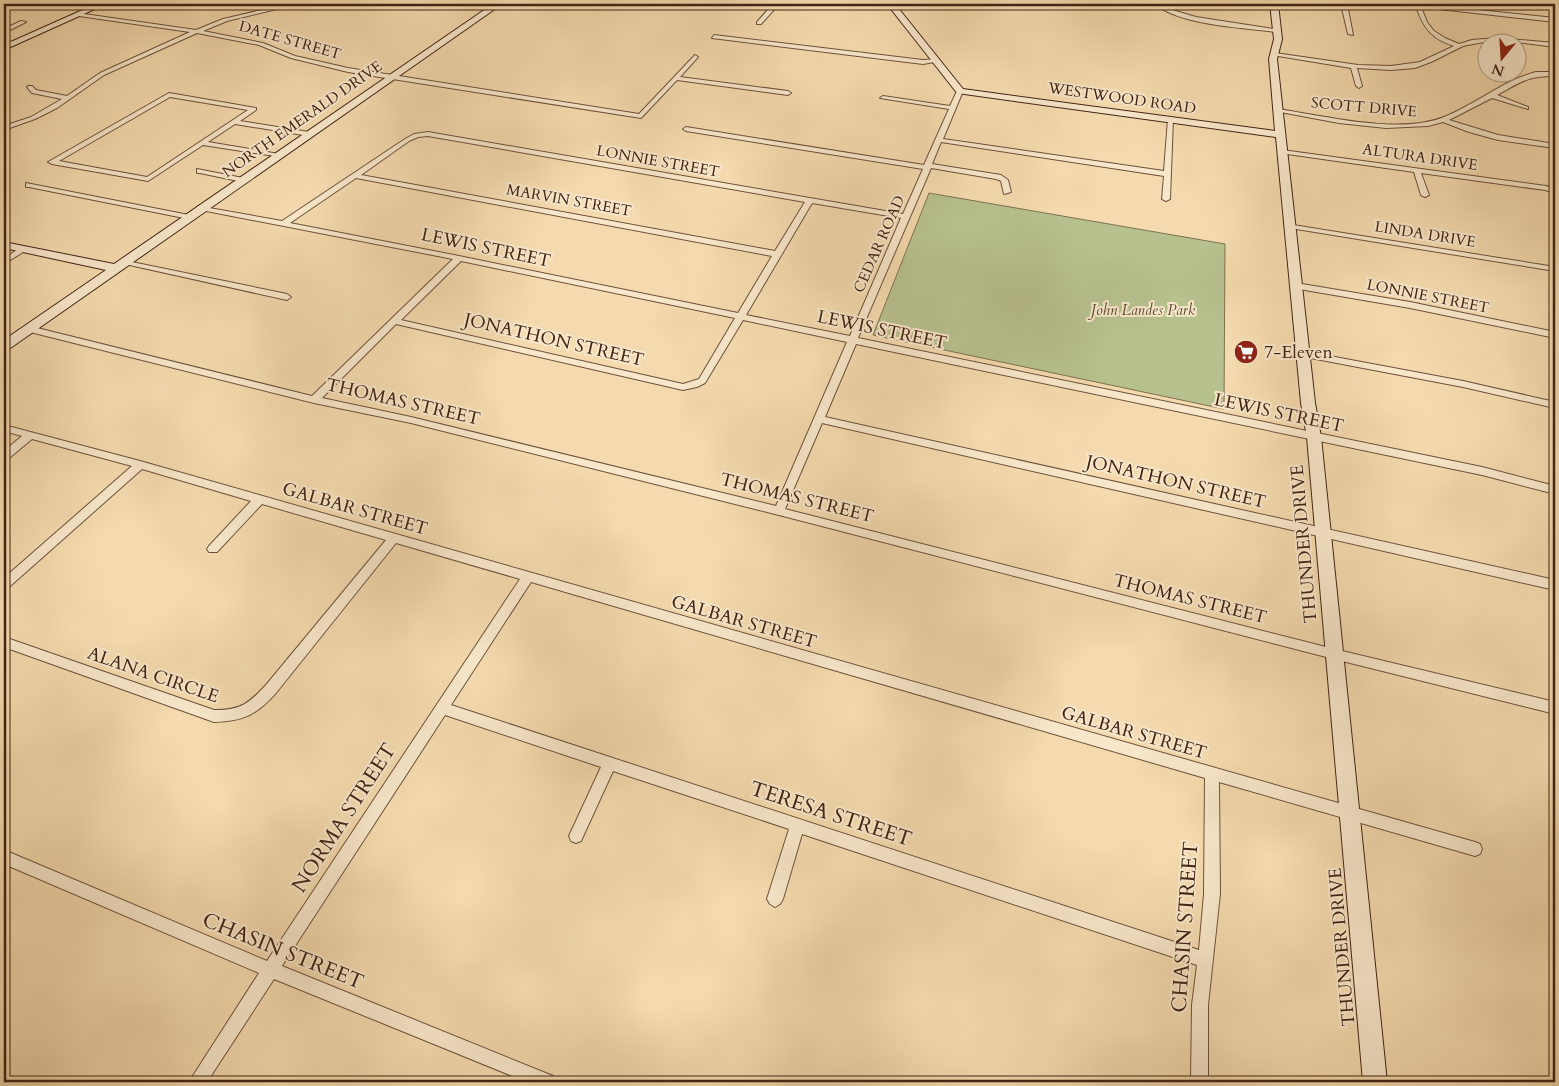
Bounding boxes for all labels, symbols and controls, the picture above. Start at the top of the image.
street label: DATE STREET [236,16,344,64]
north arrow [1476,32,1526,82]
street label: NORTH EMERALD DRIVE [218,56,386,182]
text: N [1489,59,1507,81]
street label: WESTWOOD ROAD [1046,78,1197,118]
street label: SCOTT DRIVE [1310,92,1418,122]
street label: ALTURA DRIVE [1361,139,1479,175]
street label: LONNIE STREET [595,140,721,182]
street label: MARVIN STREET [505,179,633,221]
street label: CEDAR ROAD [849,192,909,296]
street label: LINDA DRIVE [1373,216,1477,252]
street label: LEWIS STREET [419,222,553,274]
street label: LONNIE STREET [1365,274,1491,318]
park label: John Landes Park [1087,300,1196,320]
street label: LEWIS STREET [815,304,949,356]
street label: JONATHON STREET [459,306,646,373]
supermarket icon: 7-Eleven [1233,339,1259,365]
place label: 7-Eleven [1264,340,1333,365]
street label: THOMAS STREET [323,372,483,432]
street label: LEWIS STREET [1212,387,1346,439]
street label: JONATHON STREET [1081,448,1268,515]
street label: THUNDER DRIVE [1285,464,1323,624]
street label: THOMAS STREET [718,467,876,529]
street label: GALBAR STREET [279,476,431,542]
street label: THOMAS STREET [1111,568,1269,630]
street label: GALBAR STREET [668,589,820,655]
street label: ALANA CIRCLE [84,641,222,709]
street label: GALBAR STREET [1058,700,1210,766]
street label: NORMA STREET [285,738,403,898]
street label: TERESA STREET [746,774,916,854]
street label: CHASIN STREET [1165,840,1205,1014]
street label: THUNDER DRIVE [1323,867,1361,1027]
street label: CHASIN STREET [198,905,368,997]

